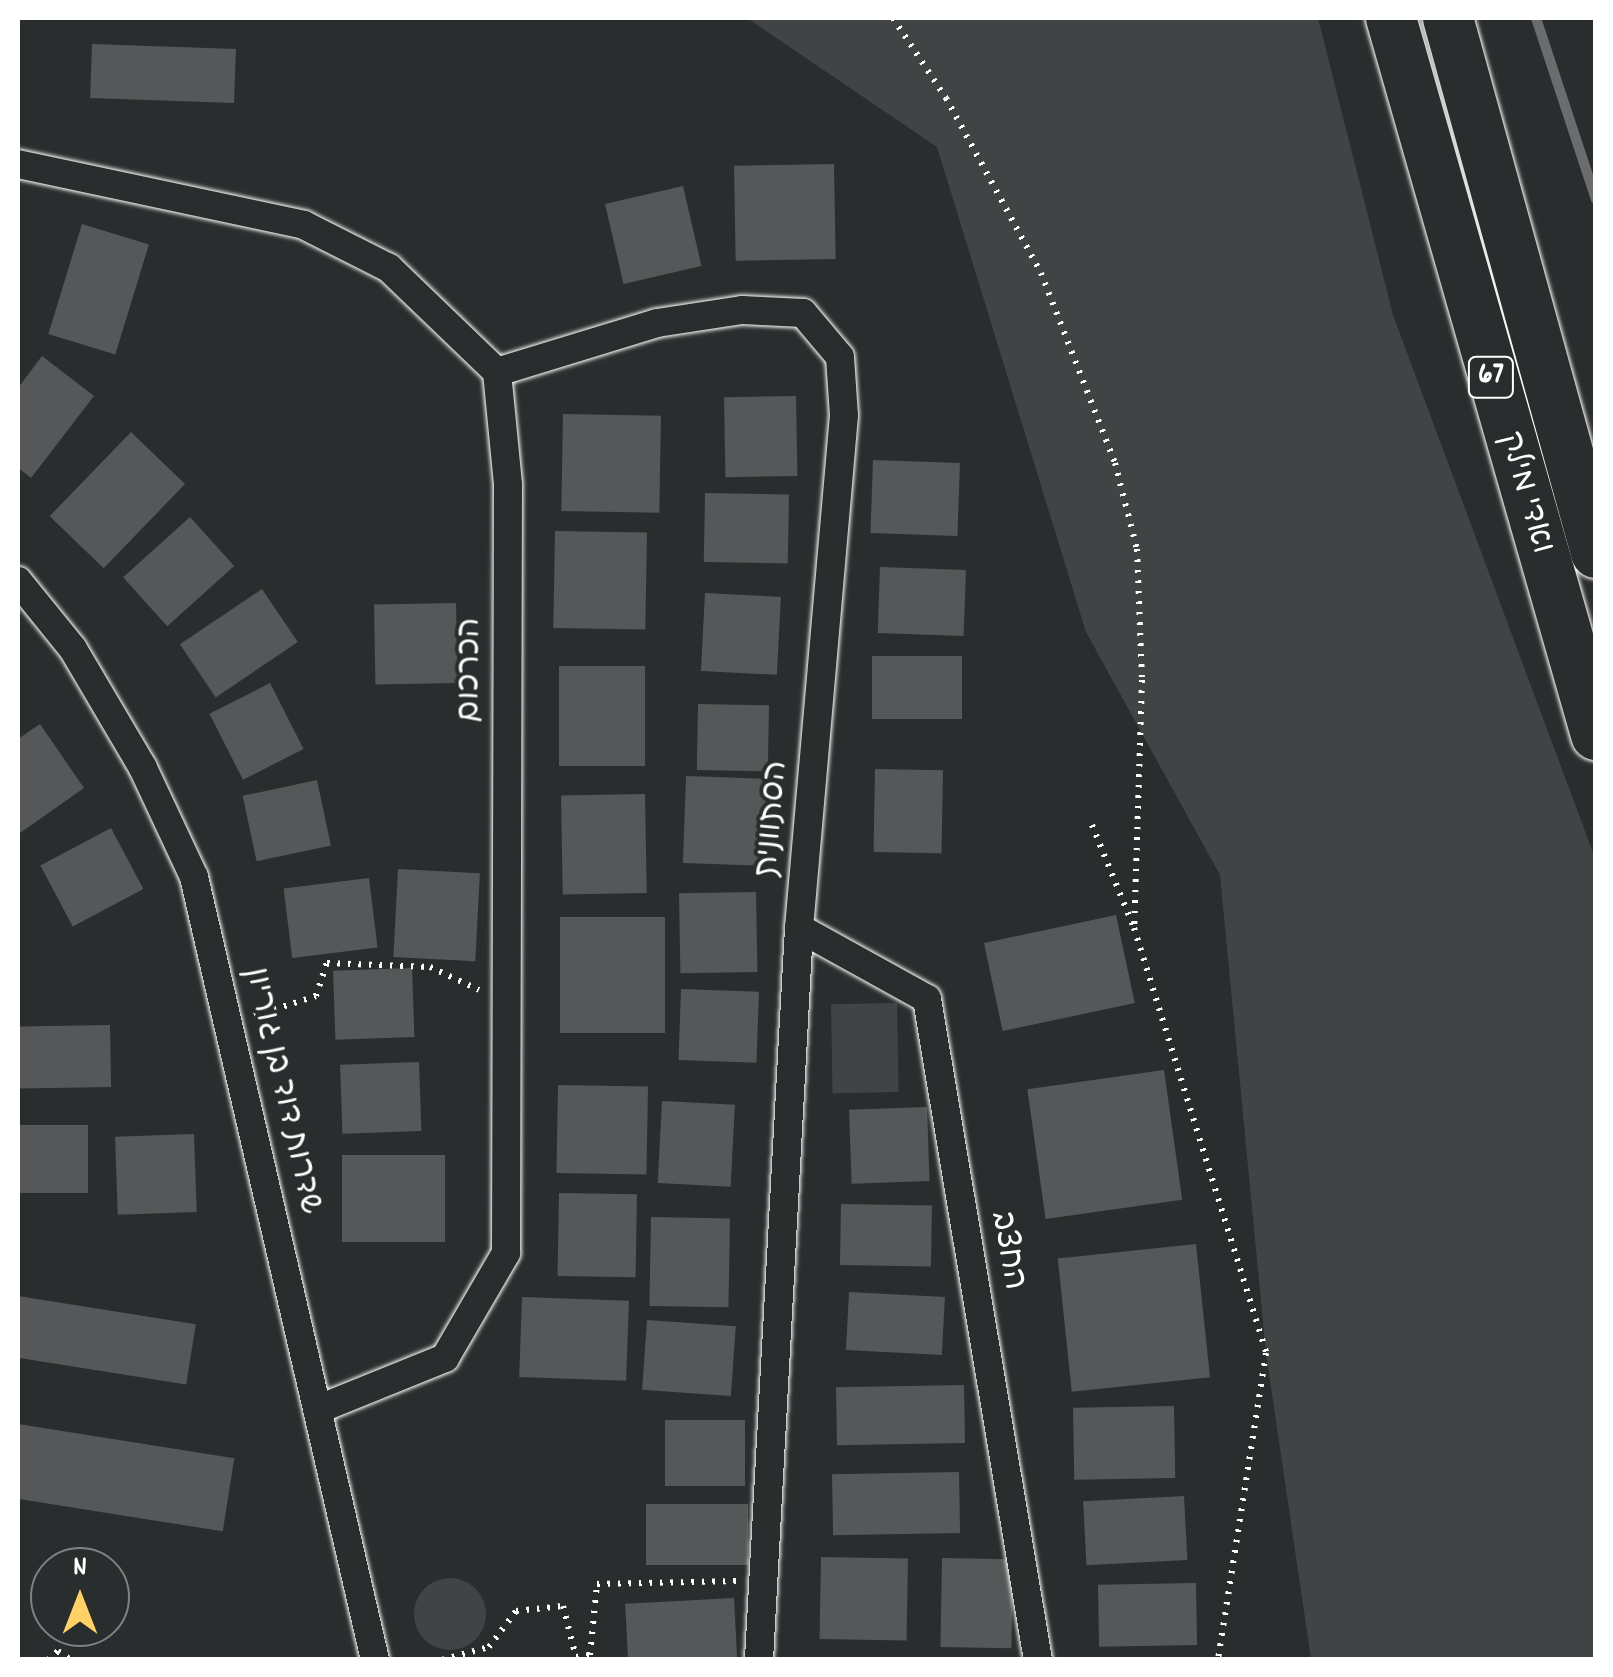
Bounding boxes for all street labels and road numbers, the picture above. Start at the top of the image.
road number: 67 [1466,352,1516,402]
street label: ואדי מילק [1488,427,1560,559]
street label: הכרכום [453,618,491,722]
street label: הסתוונית [750,759,798,879]
street label: שדרות דוד בן גוריון [234,964,328,1218]
street label: החצב [980,1209,1032,1293]

